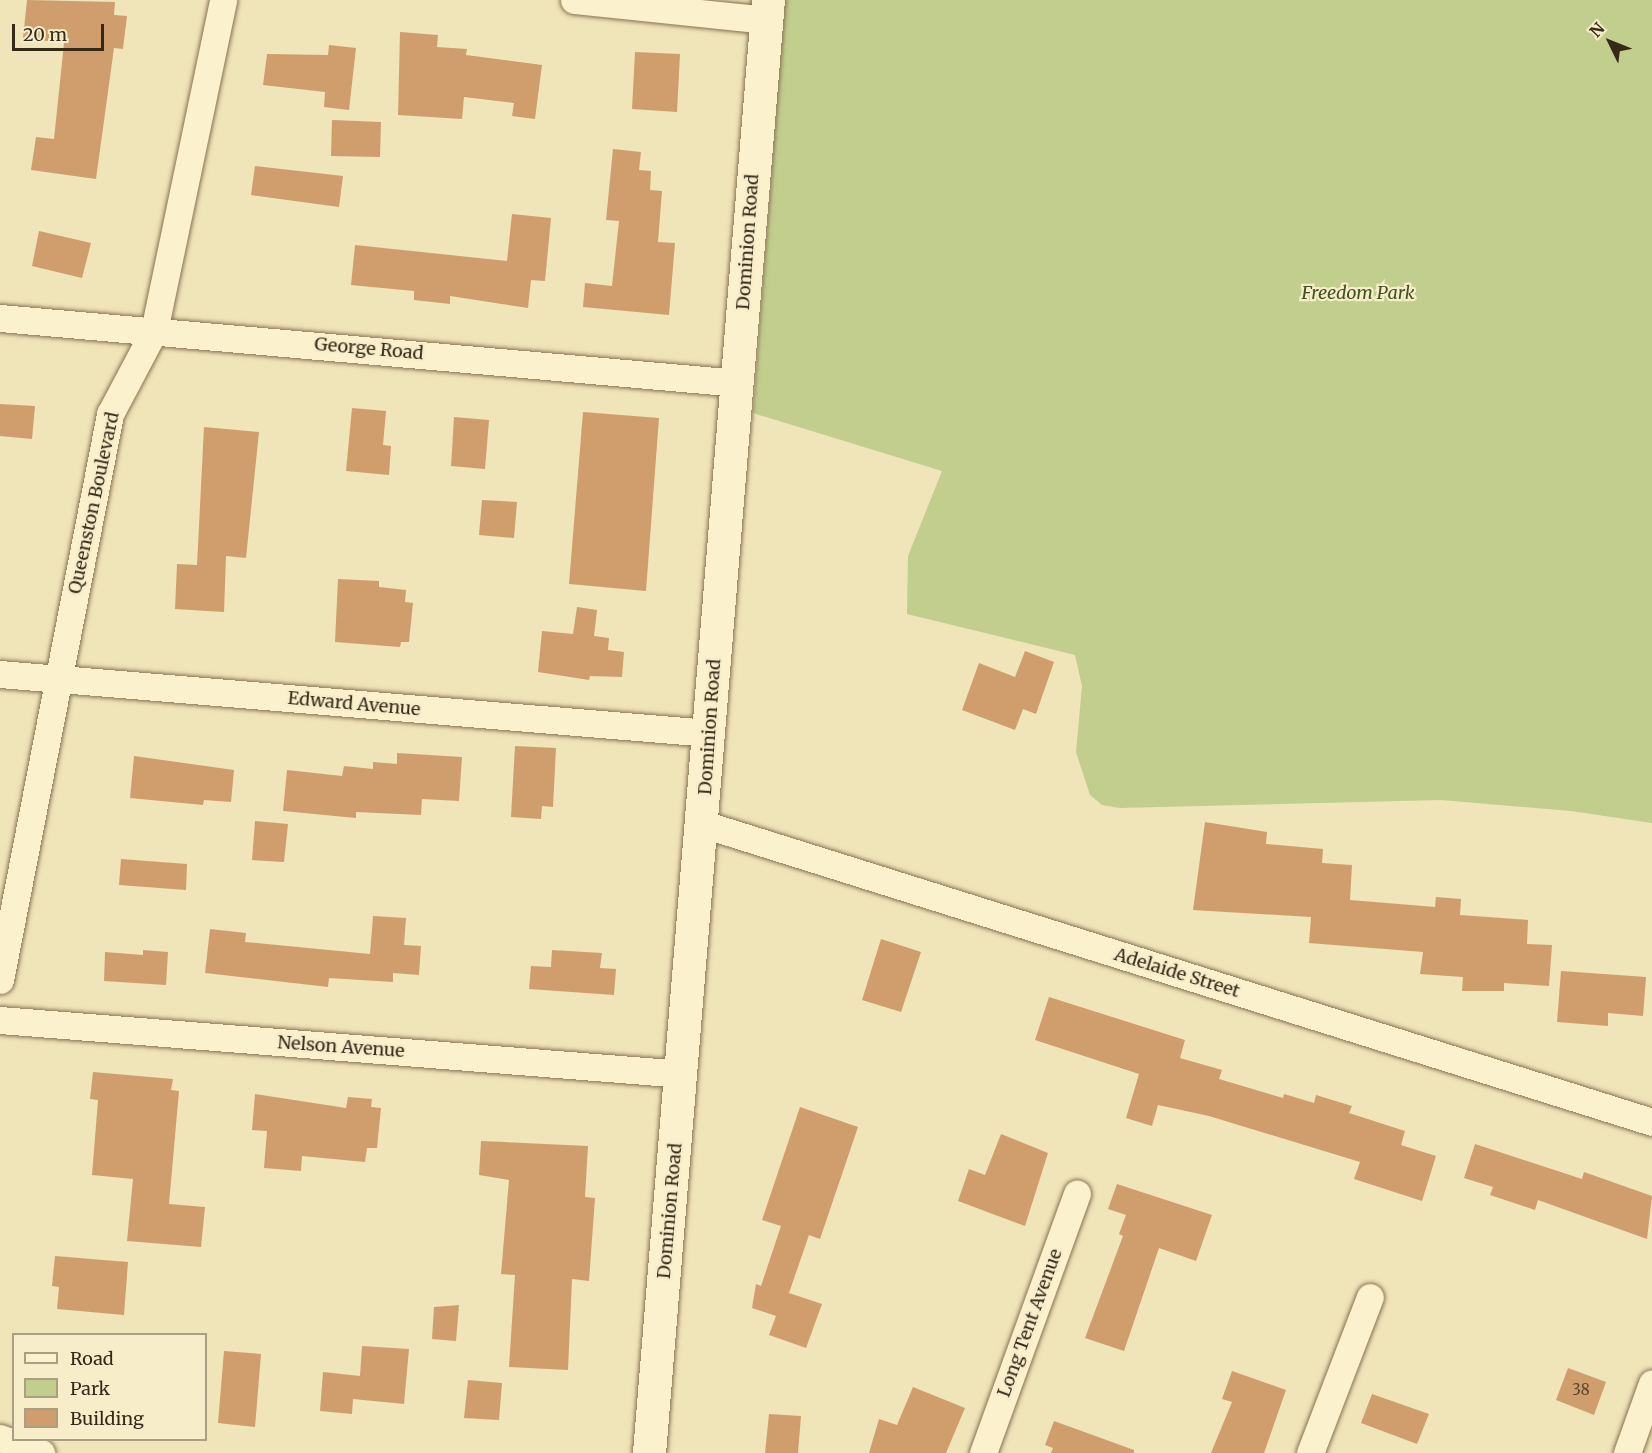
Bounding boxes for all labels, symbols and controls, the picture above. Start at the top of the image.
scale bar [15,12,106,50]
north arrow [1580,12,1640,72]
text: N [1585,18,1608,41]
text: 20 m [23,23,67,46]
street label: Dominion Road [732,173,764,311]
park label: Freedom Park [1301,282,1415,304]
street label: George Road [314,333,424,365]
street label: Queenston Boulevard [64,410,124,596]
street label: Dominion Road [694,658,726,796]
street label: Edward Avenue [287,687,421,721]
street label: Adelaide Street [1112,944,1242,1002]
street label: Nelson Avenue [277,1032,405,1062]
street label: Dominion Road [653,1142,687,1280]
street label: Long Tent Avenue [993,1246,1067,1400]
legend [12,1333,207,1441]
text: Road [70,1347,114,1370]
text: Park [70,1377,110,1400]
house number: 38 [1572,1381,1590,1399]
text: Building [70,1407,144,1430]

